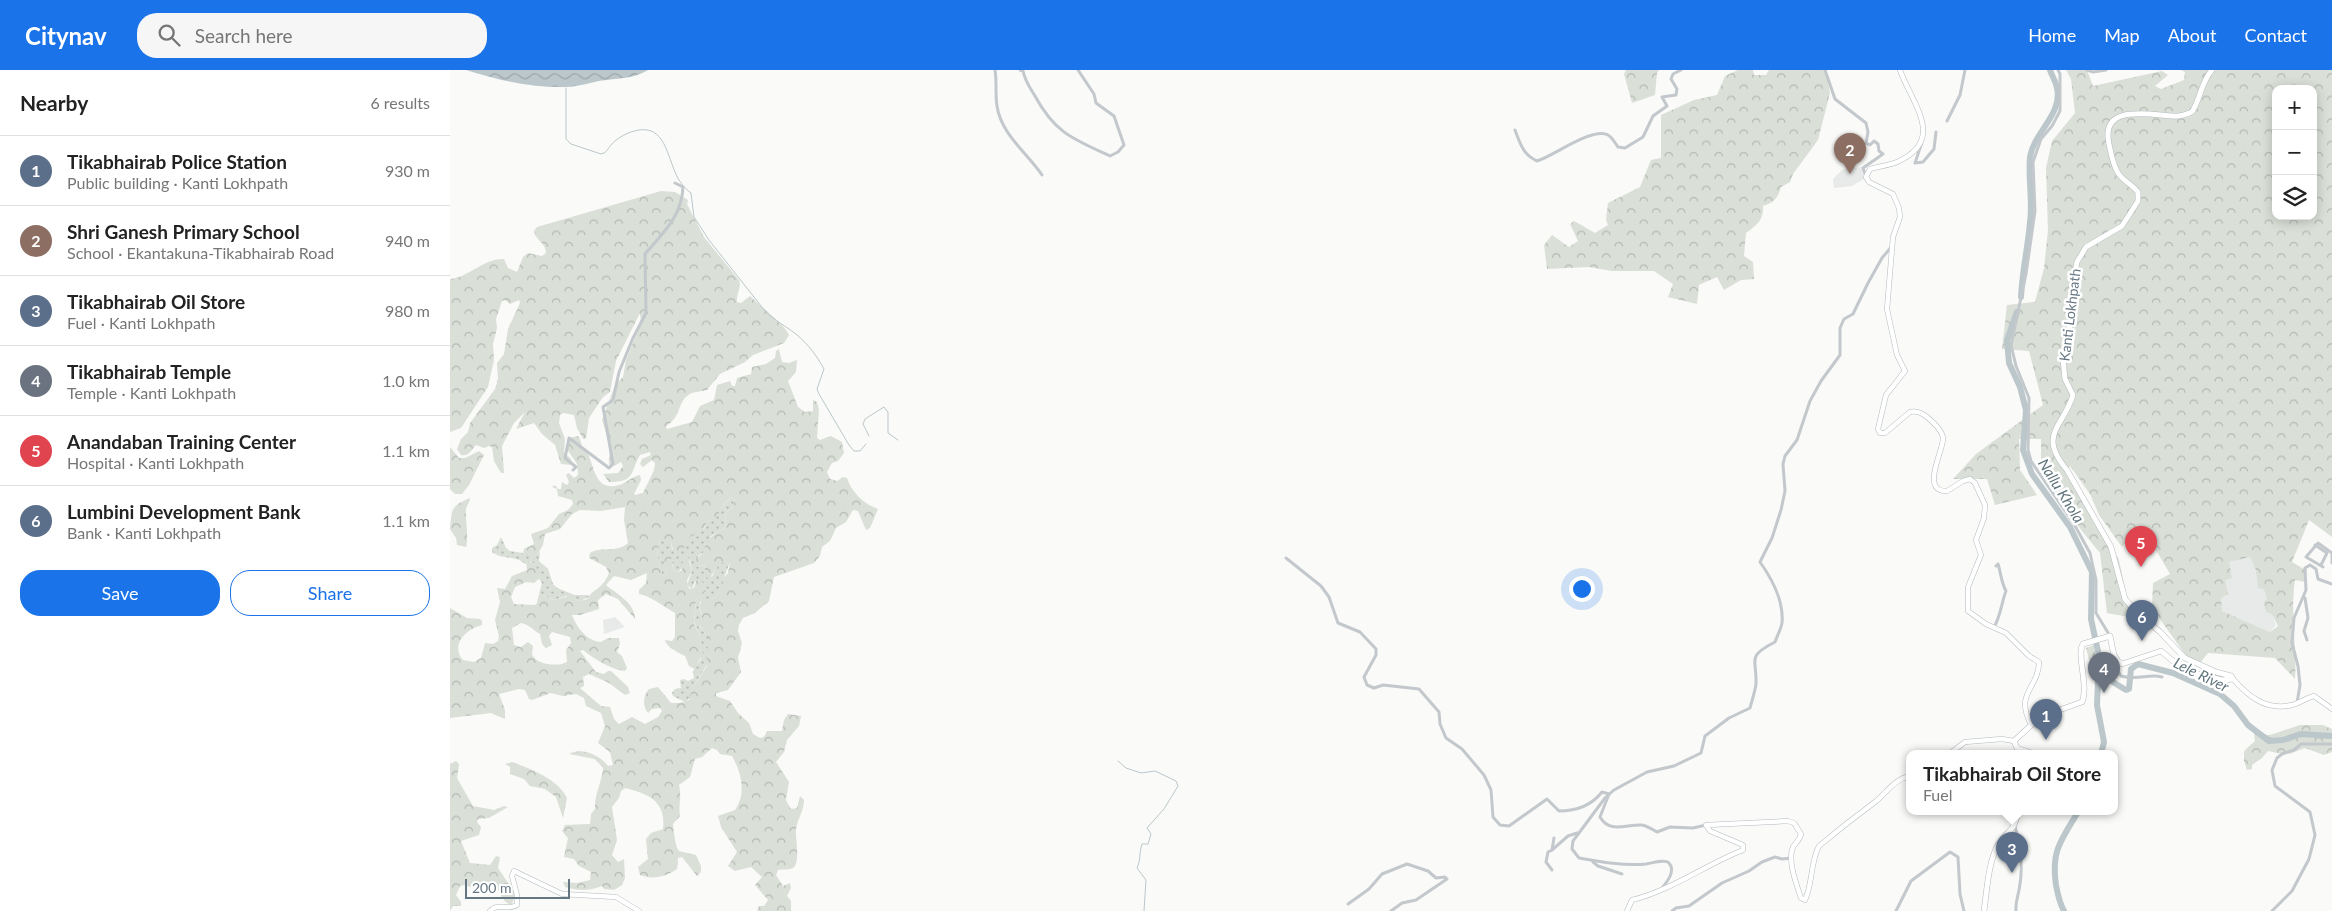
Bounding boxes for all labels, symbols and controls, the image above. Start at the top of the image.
search box [137,13,487,58]
text: Citynav [25,21,107,50]
icon: search [155,21,183,49]
text: Search here [195,24,293,47]
text: Home [2028,24,2076,46]
text: Map [2104,24,2140,46]
text: About [2168,24,2217,46]
text: Contact [2245,24,2307,46]
map controls [2272,85,2317,220]
button: + [2272,85,2317,130]
text: Nearby [20,90,88,115]
text: 6 results [370,93,430,112]
button: − [2272,130,2317,175]
pin: 2 [1834,133,1866,174]
text: Tikabhairab Police Station [67,150,287,173]
text: 1 [31,161,41,180]
text: 930 m [385,161,430,180]
text: Public building · Kanti Lokhpath [67,173,288,192]
button: layers [2272,175,2317,220]
text: Shri Ganesh Primary School [67,220,300,243]
text: 2 [31,231,41,250]
text: 940 m [385,231,430,250]
text: School · Ekantakuna-Tikabhairab Road [67,243,334,262]
street label: Kanti Lokhpath [2055,268,2084,362]
text: Tikabhairab Oil Store [67,290,245,313]
text: 3 [31,301,41,320]
text: 980 m [385,301,430,320]
text: Fuel · Kanti Lokhpath [67,313,215,332]
text: Tikabhairab Temple [67,360,231,383]
text: 4 [31,371,41,390]
text: 1.0 km [382,371,430,390]
text: Temple · Kanti Lokhpath [67,383,236,402]
text: Anandaban Training Center [67,430,296,453]
text: 5 [31,441,41,460]
text: 1.1 km [382,441,430,460]
text: Hospital · Kanti Lokhpath [67,453,244,472]
water label: Nallu Khola [2035,455,2089,526]
text: Lumbini Development Bank [67,500,301,523]
text: 6 [31,511,41,530]
text: 1.1 km [382,511,430,530]
text: Bank · Kanti Lokhpath [67,523,221,542]
pin: 5 [2125,526,2157,567]
button: Save [20,570,220,616]
button: Share [230,570,430,616]
your location [1569,576,1595,602]
pin: 6 [2126,600,2158,641]
pin: 4 [2088,652,2120,693]
water label: Lele River [2171,653,2233,696]
pin: 1 [2030,699,2062,740]
popup [1906,750,2118,815]
text: Tikabhairab Oil Store [1923,762,2101,785]
text: Fuel [1923,785,1953,804]
pin: 3 [1996,832,2028,873]
scale bar [465,876,570,899]
text: 200 m [472,879,511,896]

